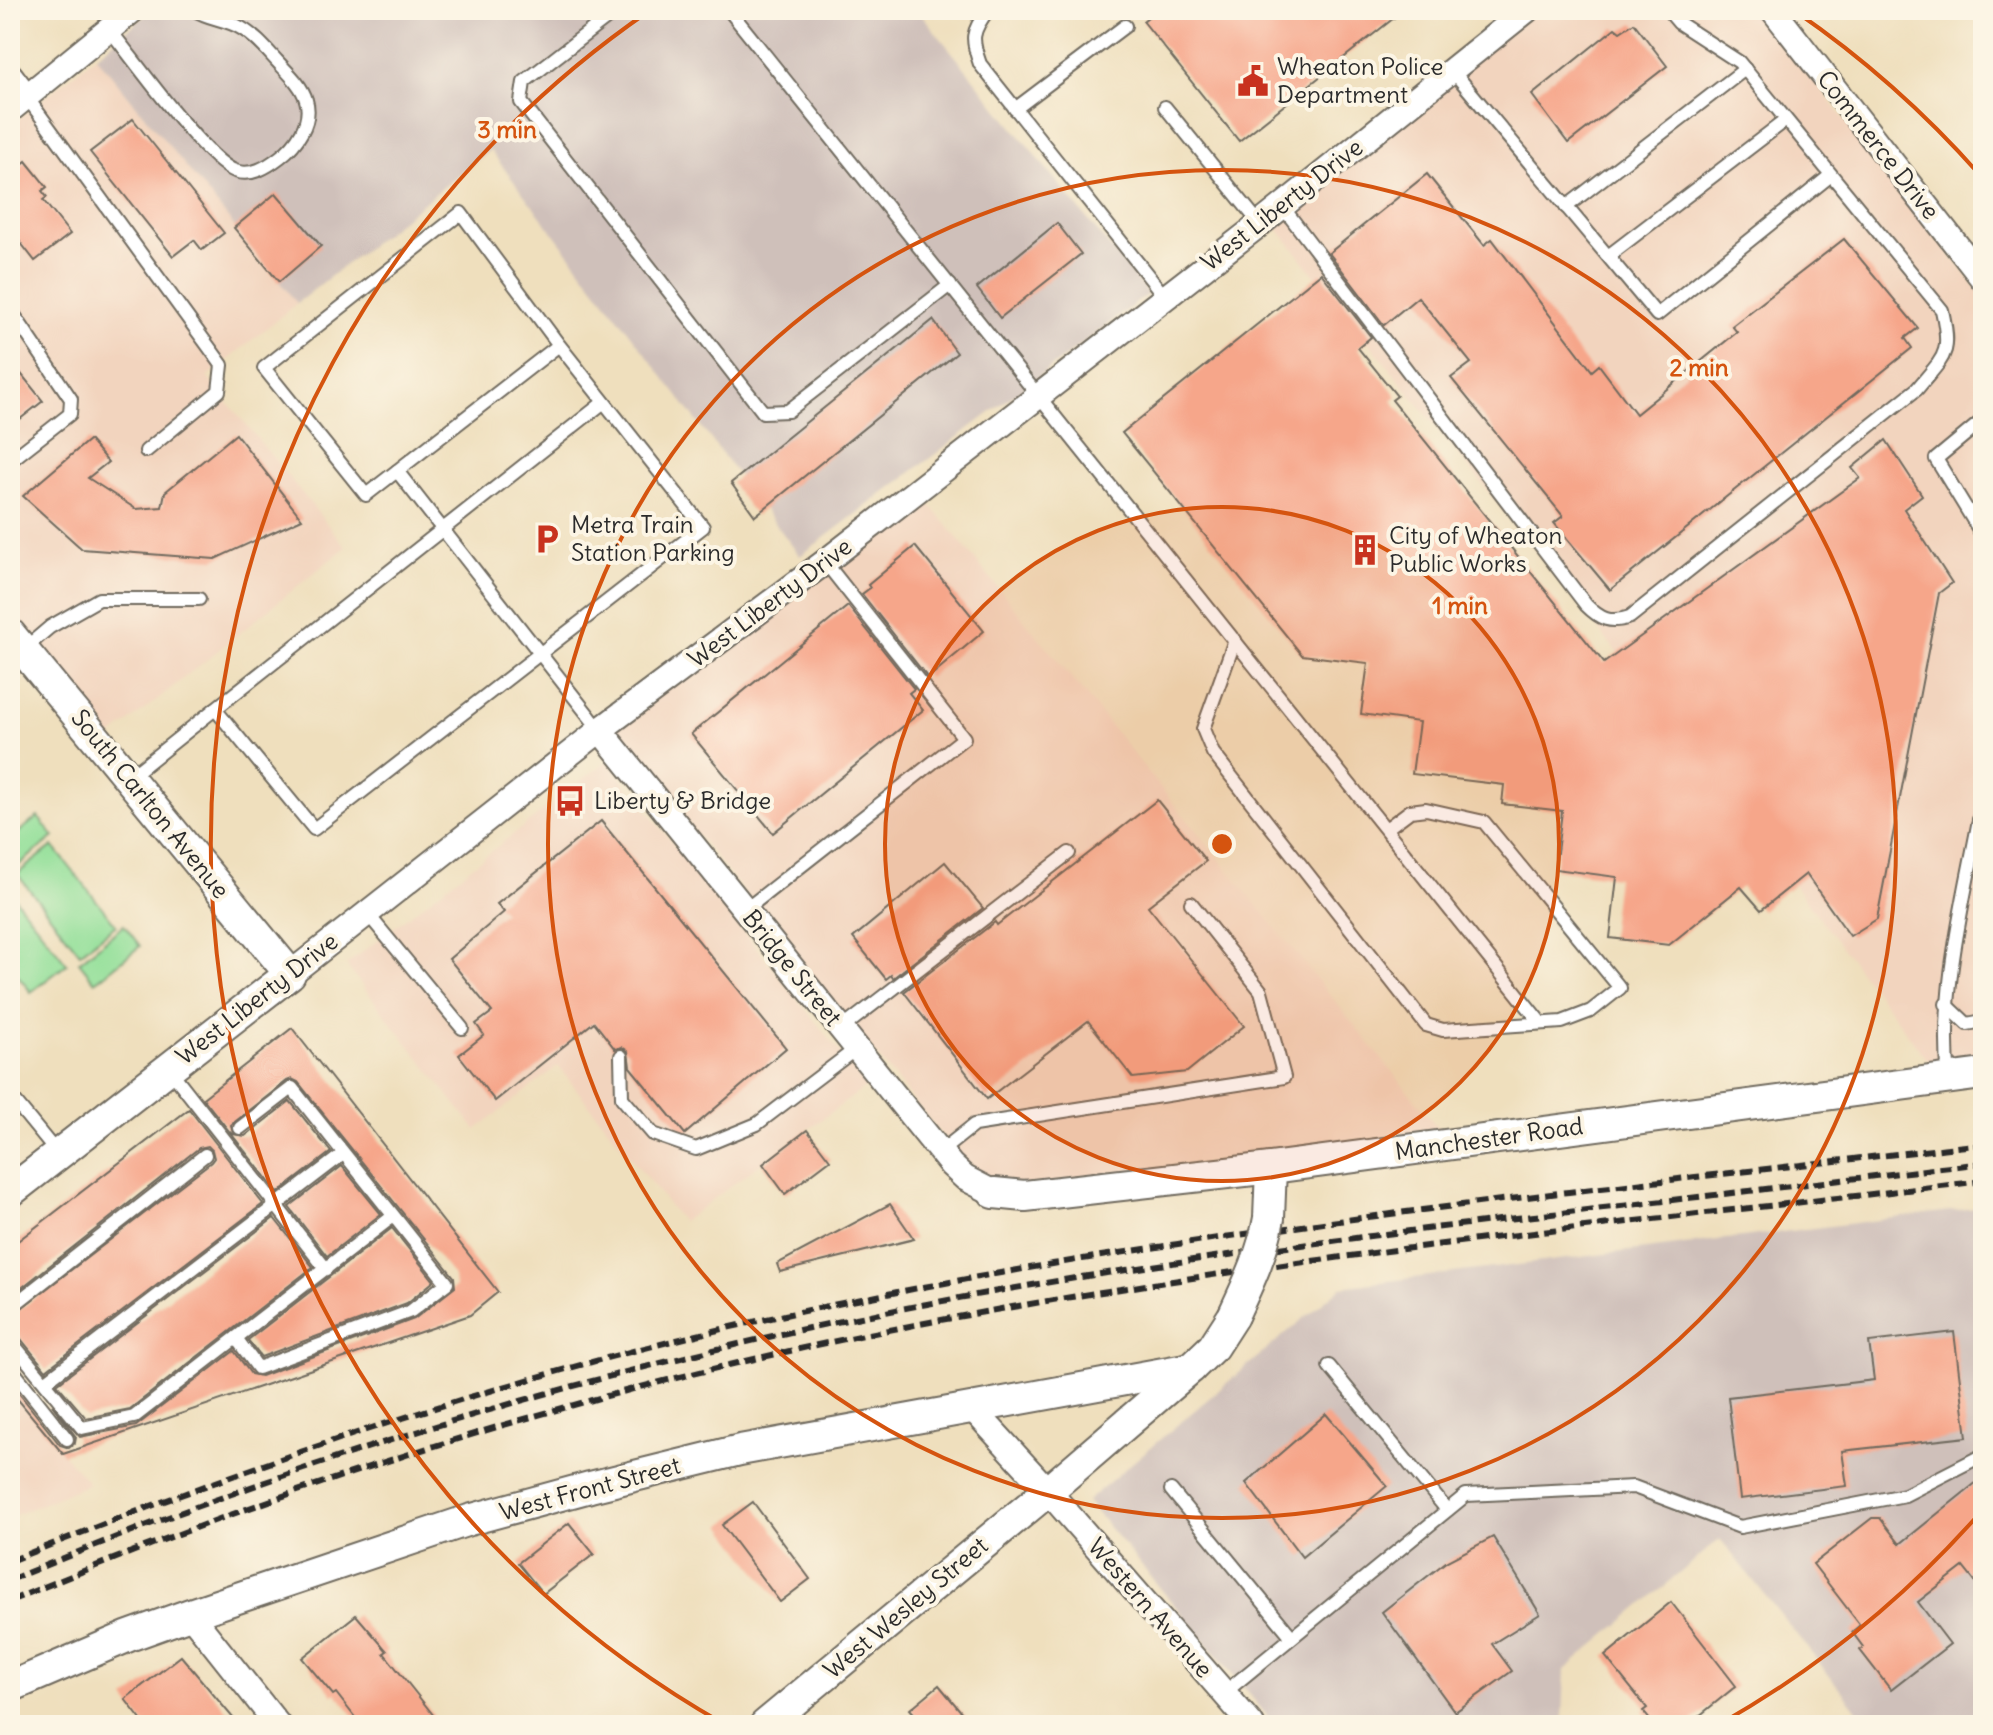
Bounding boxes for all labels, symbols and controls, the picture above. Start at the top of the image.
place label: Wheaton Police Department [1277,51,1443,109]
public building icon: Wheaton Police Department [1236,64,1270,98]
street label: Commerce Drive [1811,64,1946,225]
text: 3 min [477,114,537,144]
street label: West Liberty Drive [1194,132,1368,277]
text: 2 min [1669,352,1729,382]
place label: Metra Train Station Parking [571,509,735,567]
place label: City of Wheaton Public Works [1389,520,1562,578]
parking icon: Metra Train Station Parking [530,522,564,556]
street label: West Liberty Drive [682,531,857,674]
building icon: City of Wheaton Public Works [1348,533,1382,567]
text: 1 min [1432,590,1488,620]
street label: South Carlton Avenue [65,703,236,904]
bus stop icon: Liberty & Bridge [553,784,587,818]
place label: Liberty & Bridge [594,785,771,815]
centre of rings [1208,830,1236,858]
street label: Bridge Street [737,903,849,1032]
street label: West Liberty Drive [169,926,343,1071]
street label: Manchester Road [1393,1110,1585,1166]
street label: West Front Street [496,1450,683,1527]
street label: West Wesley Street [817,1530,994,1685]
street label: Western Avenue [1082,1531,1220,1683]

